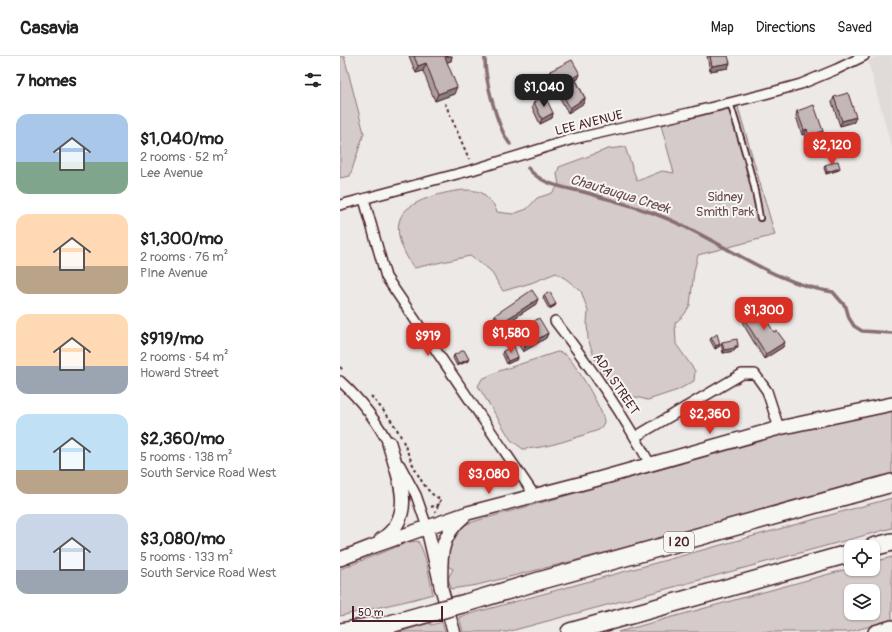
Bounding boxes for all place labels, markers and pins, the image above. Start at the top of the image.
pin: $1,040 [511,74,577,108]
pin: $2,120 [799,132,865,166]
pin: $1,300 [731,297,797,331]
pin: $1,580 [478,320,544,354]
pin: $919 [404,323,452,357]
pin: $2,360 [677,401,743,435]
pin: $3,080 [456,461,522,495]

